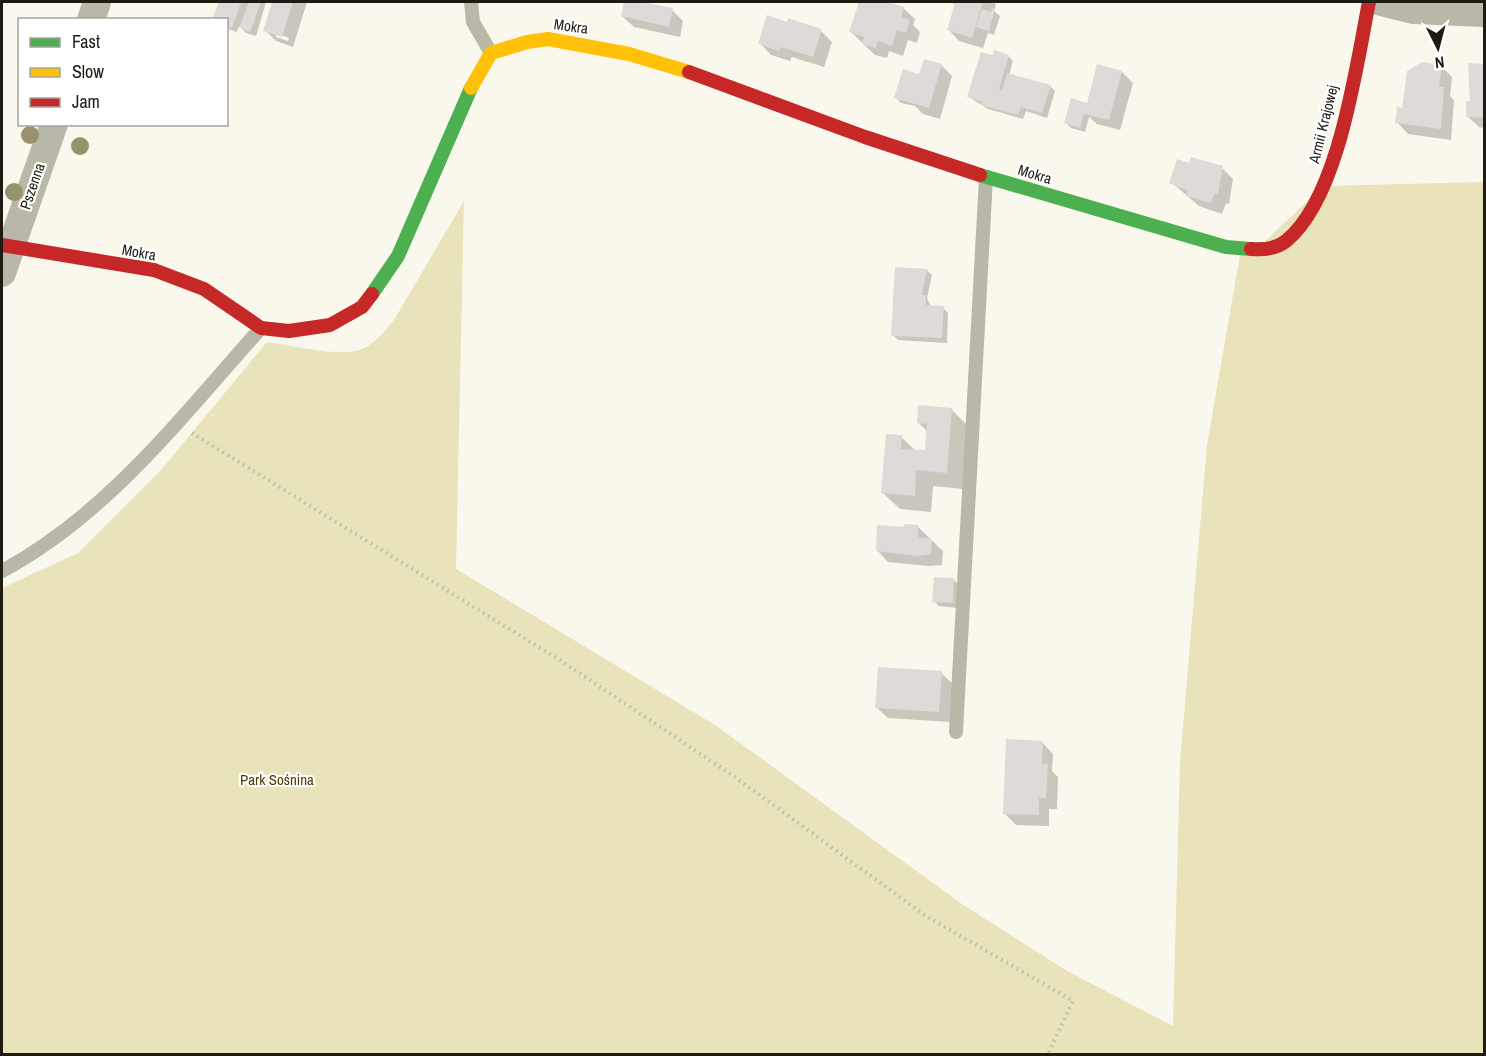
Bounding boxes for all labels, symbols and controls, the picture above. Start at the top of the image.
street label: Mokra [553,13,590,39]
legend [18,18,228,126]
north arrow [1408,18,1468,78]
text: Fast [72,29,100,54]
text: N [1434,51,1445,74]
text: Slow [72,59,104,84]
street label: Armii Krajowej [1303,83,1343,166]
text: Jam [72,89,100,114]
street label: Mokra [1016,159,1055,189]
street label: Pszenna [14,160,50,212]
street label: Mokra [120,239,158,265]
park label: Park Sośnina [240,769,314,790]

